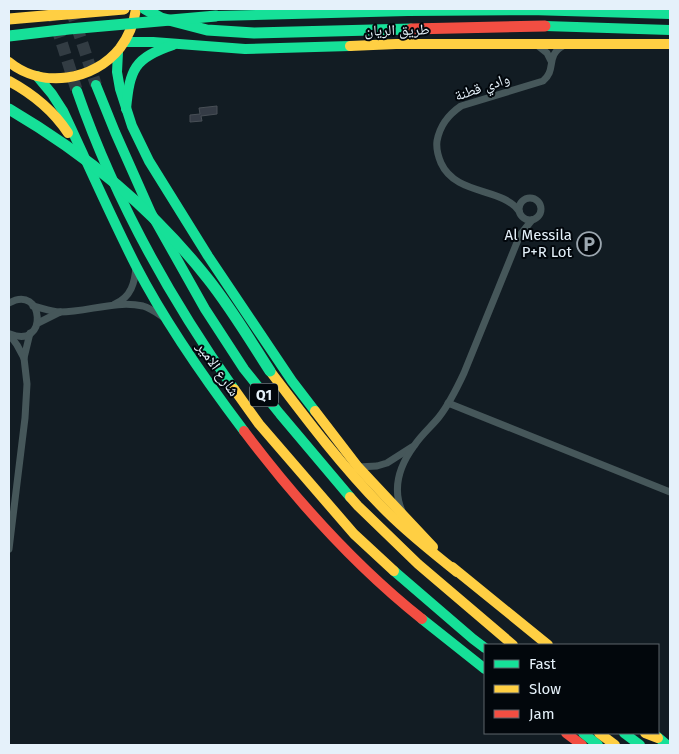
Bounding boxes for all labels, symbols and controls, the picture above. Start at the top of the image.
street label: طريق الريان [364,20,430,41]
street label: وادي قطنة [452,69,513,107]
place label: Al Messila P+R Lot [505,226,573,261]
parking icon: Al Messila P+R Lot [576,231,602,257]
street label: شارع الامير [191,338,243,400]
road number: Q1 [250,384,278,406]
legend [484,644,659,734]
text: Fast [529,655,556,673]
text: Slow [529,680,561,698]
text: Jam [529,705,555,723]

